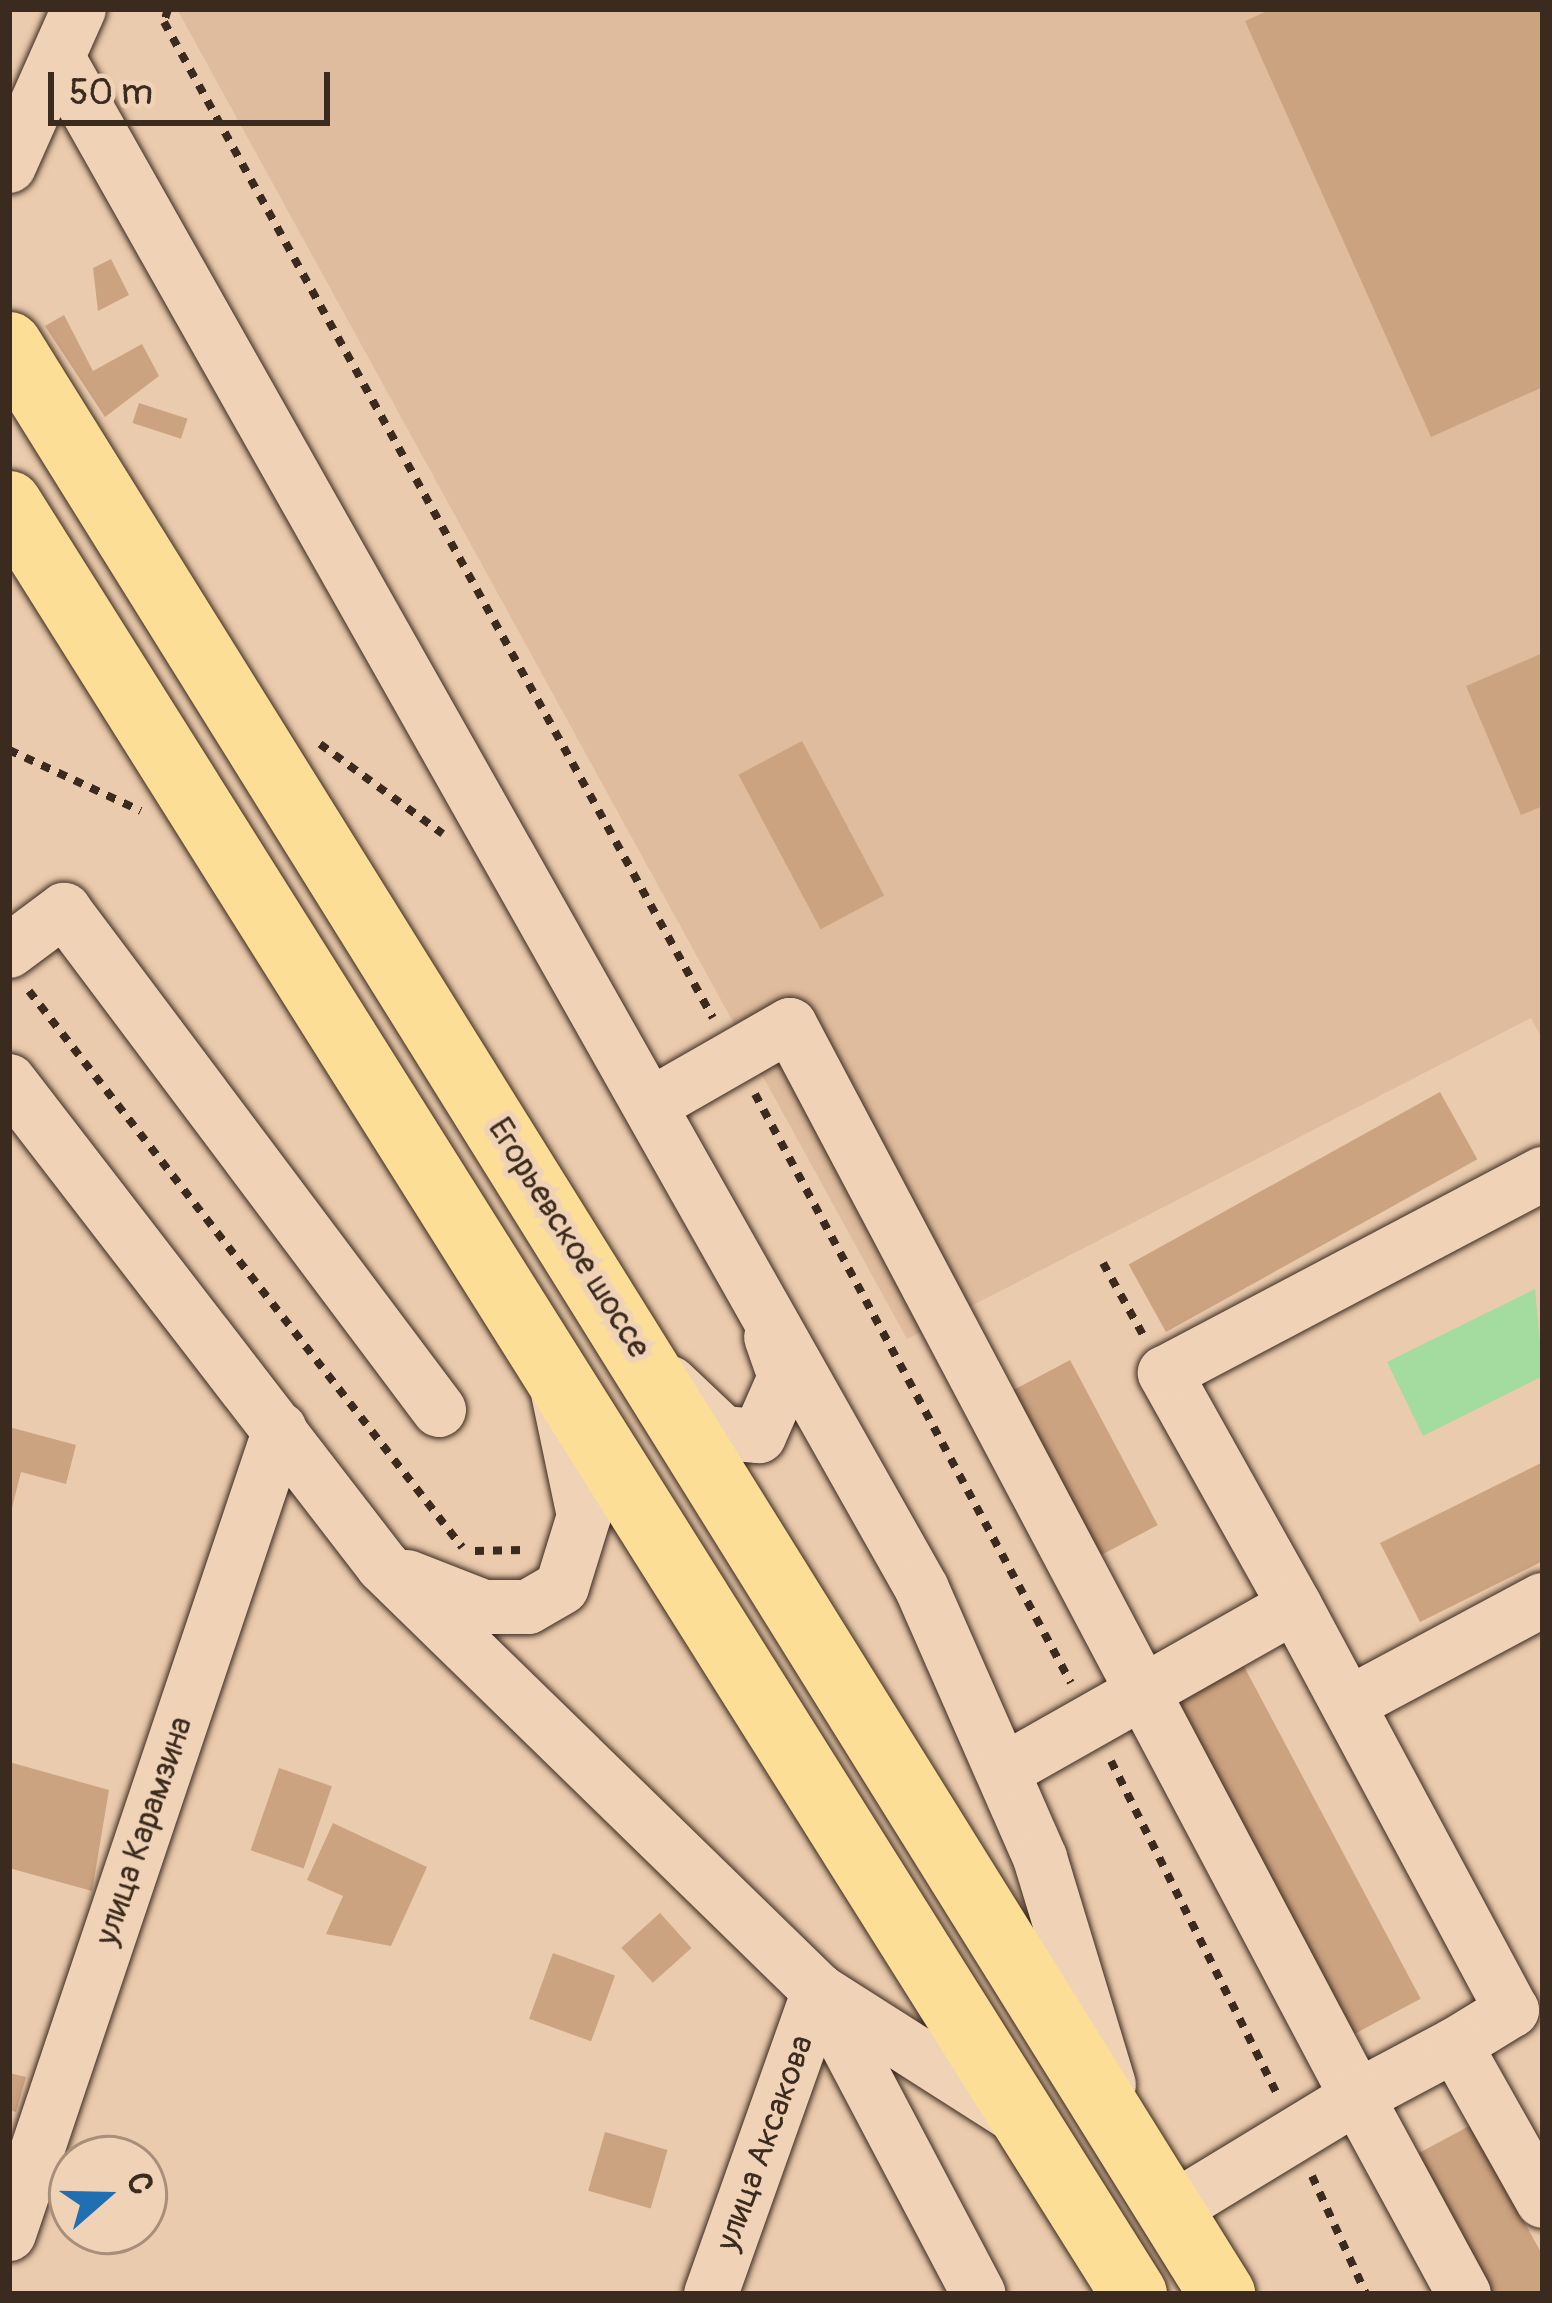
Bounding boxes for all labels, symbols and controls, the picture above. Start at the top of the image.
scale bar [54,48,336,122]
text: 50 m [69,70,153,115]
street label: Егорьевское шоссе [479,1111,659,1365]
street label: улица Карамзина [86,1712,202,1950]
street label: улица Аксакова [708,2030,822,2256]
north arrow [48,2135,168,2255]
text: С [117,2167,162,2200]

